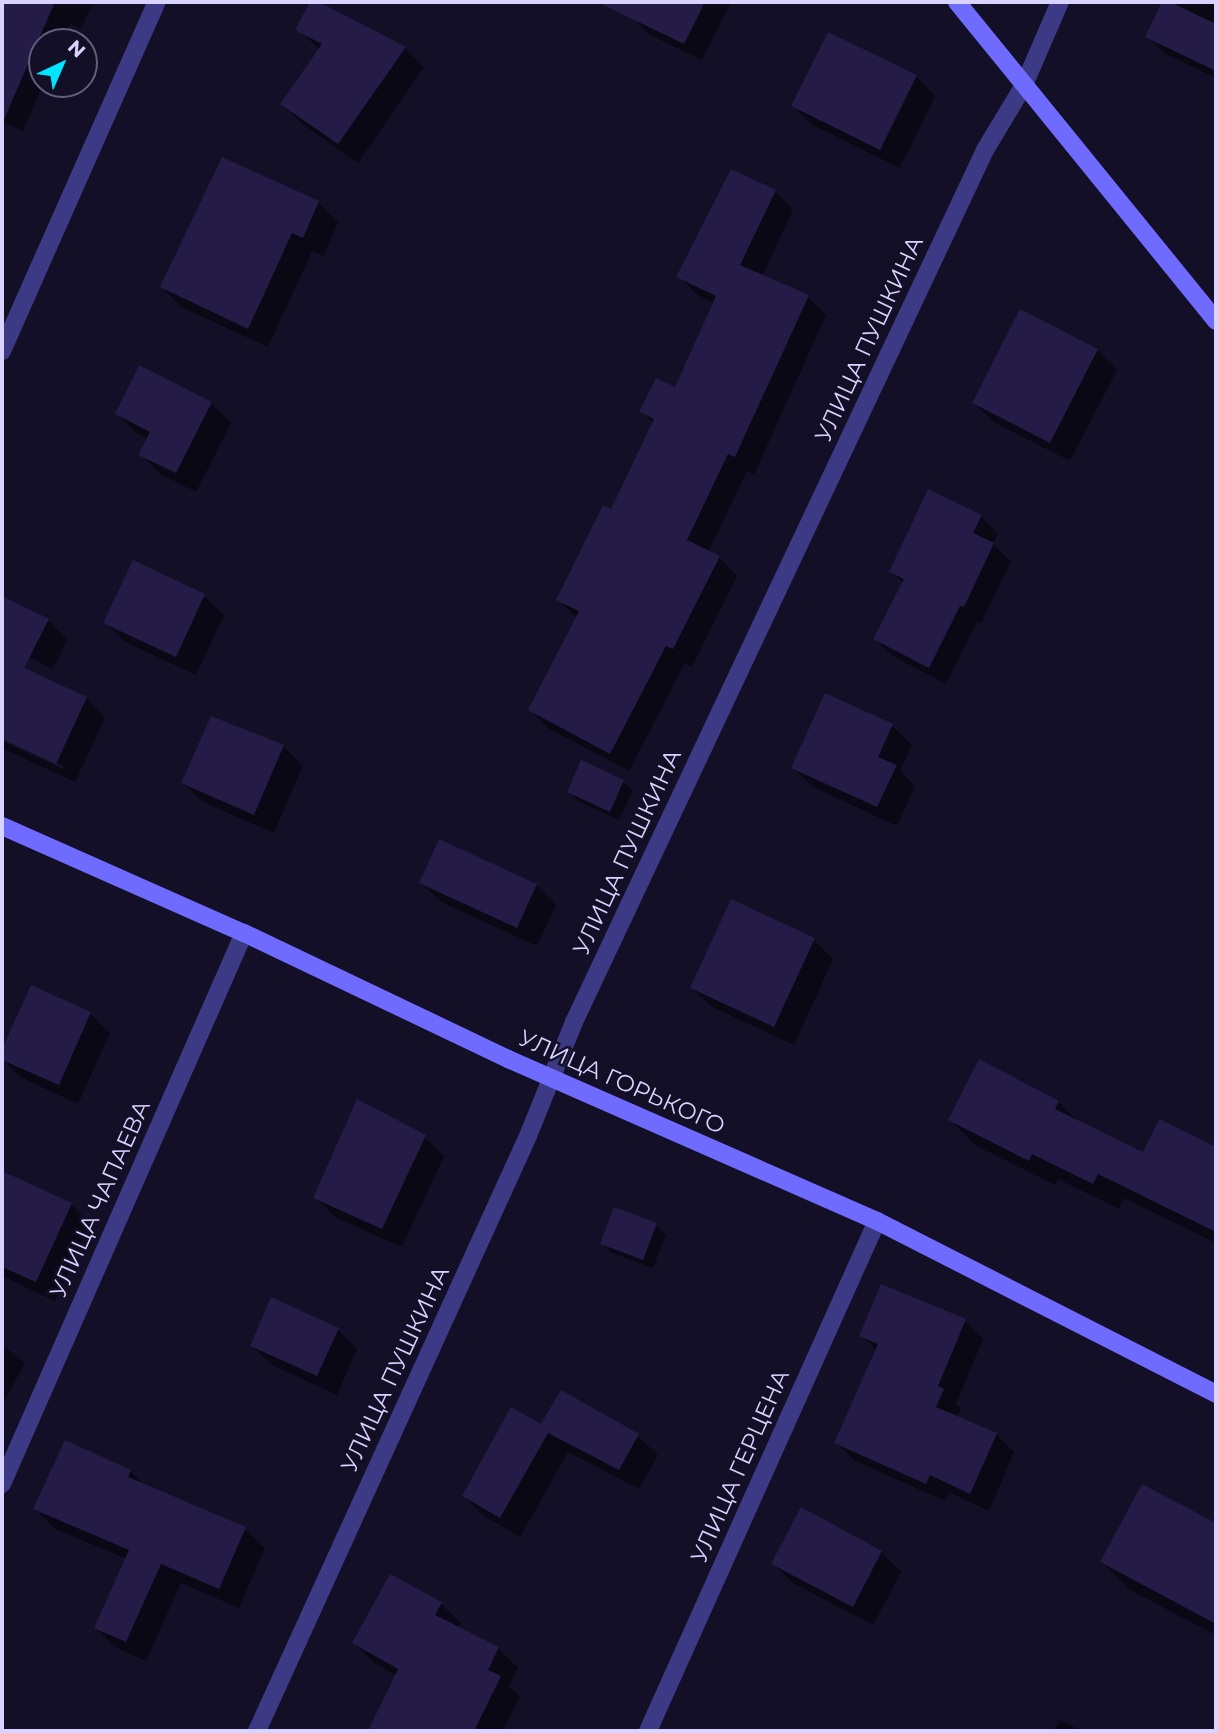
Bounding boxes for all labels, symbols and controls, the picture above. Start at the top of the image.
north arrow [28,28,98,98]
text: N [63,35,90,63]
street label: УЛИЦА ПУШКИНА [809,232,929,446]
street label: УЛИЦА ПУШКИНА [567,745,687,959]
street label: УЛИЦА ГОРЬКОГО [515,1024,729,1140]
street label: УЛИЦА ЧАПАЕВА [44,1096,156,1302]
street label: УЛИЦА ПУШКИНА [335,1262,455,1476]
street label: УЛИЦА ГЕРЦЕНА [685,1365,795,1567]

